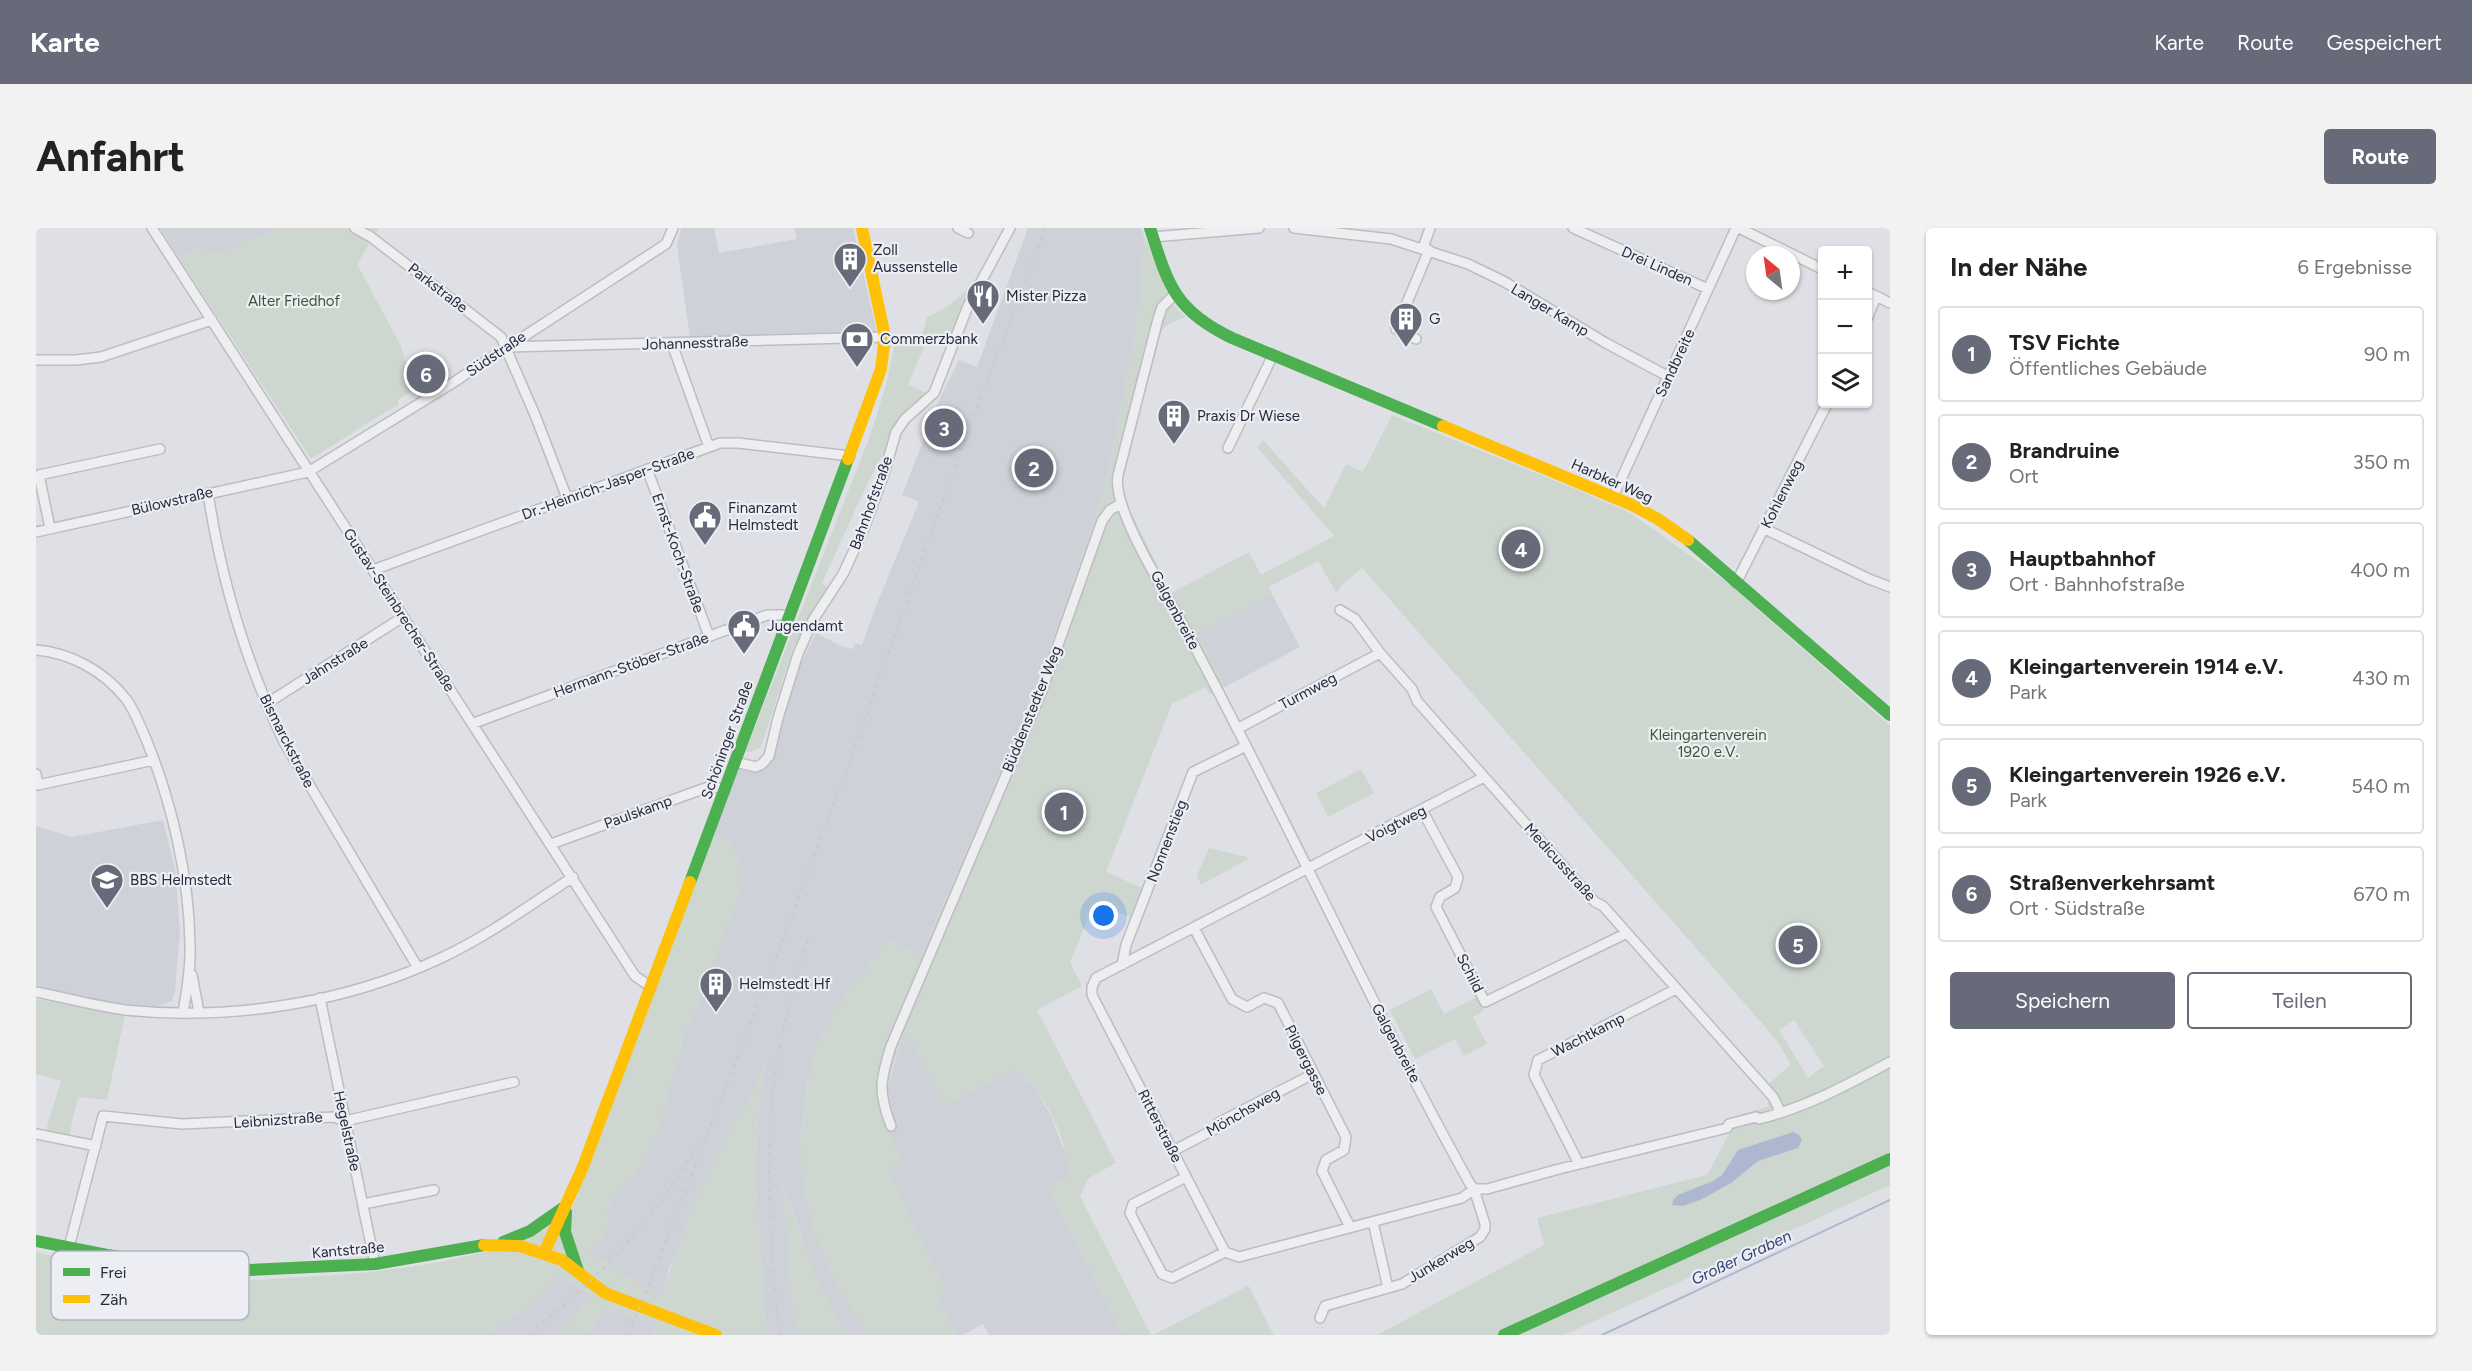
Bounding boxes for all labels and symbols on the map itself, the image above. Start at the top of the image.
building icon: Zoll Aussenstelle [832,241,868,288]
place label: Zoll Aussenstelle [873,241,958,276]
street label: Drei Linden [1619,242,1695,290]
north arrow [1746,246,1800,300]
street label: Parkstraße [405,259,471,317]
restaurant icon: Mister Pizza [965,278,1001,325]
street label: Langer Kamp [1508,280,1592,340]
place label: Mister Pizza [1006,287,1086,305]
park label: Alter Friedhof [248,292,341,310]
building icon: G [1388,301,1424,348]
place label: G [1429,310,1440,328]
bank icon: Commerzbank [839,321,875,368]
street label: Sandbreite [1651,326,1699,400]
street label: Südstraße [463,327,529,381]
place label: Commerzbank [880,330,978,348]
street label: Johannesstraße [642,332,748,354]
pin: 6 [406,352,446,396]
building icon: Praxis Dr Wiese [1156,398,1192,445]
pin: 3 [924,406,964,450]
place label: Praxis Dr Wiese [1197,407,1300,425]
street label: Dr.-Heinrich-Jasper-Straße [519,444,697,524]
pin: 2 [1014,446,1054,490]
street label: Bahnhofstraße [846,454,896,552]
street label: Harbker Weg [1568,455,1656,507]
street label: Kohlenweg [1757,457,1807,531]
street label: Bülowstraße [129,483,215,519]
street label: Ernst-Koch-Straße [648,491,708,615]
public building icon: Finanzamt Helmstedt [687,499,723,546]
place label: Finanzamt Helmstedt [728,499,799,534]
street label: Gustav-Steinbrecher-Straße [339,525,459,695]
pin: 4 [1502,526,1540,572]
street label: Galgenbreite [1147,567,1203,653]
public building icon: Jugendamt [726,608,762,655]
place label: Jugendamt [767,617,844,635]
street label: Hermann-Stöber-Straße [551,628,711,702]
street label: Jahnstraße [299,634,371,688]
street label: Büddenstedter Weg [998,643,1066,775]
street label: Turmweg [1276,668,1340,714]
street label: Schöninger Straße [697,678,757,802]
street label: Bismarckstraße [256,691,318,791]
park label: Kleingartenverein 1920 e.V. [1649,726,1767,761]
pin: 1 [1044,790,1084,834]
street label: Paulskamp [601,791,675,833]
street label: Nonnenstieg [1143,797,1191,885]
street label: Voigtweg [1363,801,1429,847]
street label: Medicusstraße [1520,819,1600,905]
school or university icon: BBS Helmstedt [89,862,125,909]
place label: BBS Helmstedt [130,871,232,889]
your location [1089,901,1118,930]
pin: 5 [1778,922,1818,968]
street label: Schild [1453,951,1487,995]
building icon: Helmstedt Hf [698,966,734,1013]
place label: Helmstedt Hf [739,975,831,993]
street label: Galgenbreite [1368,1000,1424,1086]
street label: Wachtkamp [1548,1009,1628,1061]
street label: Pilgergasse [1281,1022,1331,1098]
street label: Mönchsweg [1203,1084,1283,1140]
street label: Ritterstraße [1134,1087,1186,1165]
street label: Hegelstraße [330,1089,364,1173]
street label: Leibnizstraße [233,1108,323,1132]
water label: Großer Graben [1688,1226,1794,1289]
street label: Junkerweg [1405,1233,1477,1287]
street label: Kantstraße [311,1238,385,1262]
legend [51,1251,249,1320]
text: Frei [100,1263,126,1282]
text: Zäh [100,1290,127,1309]

